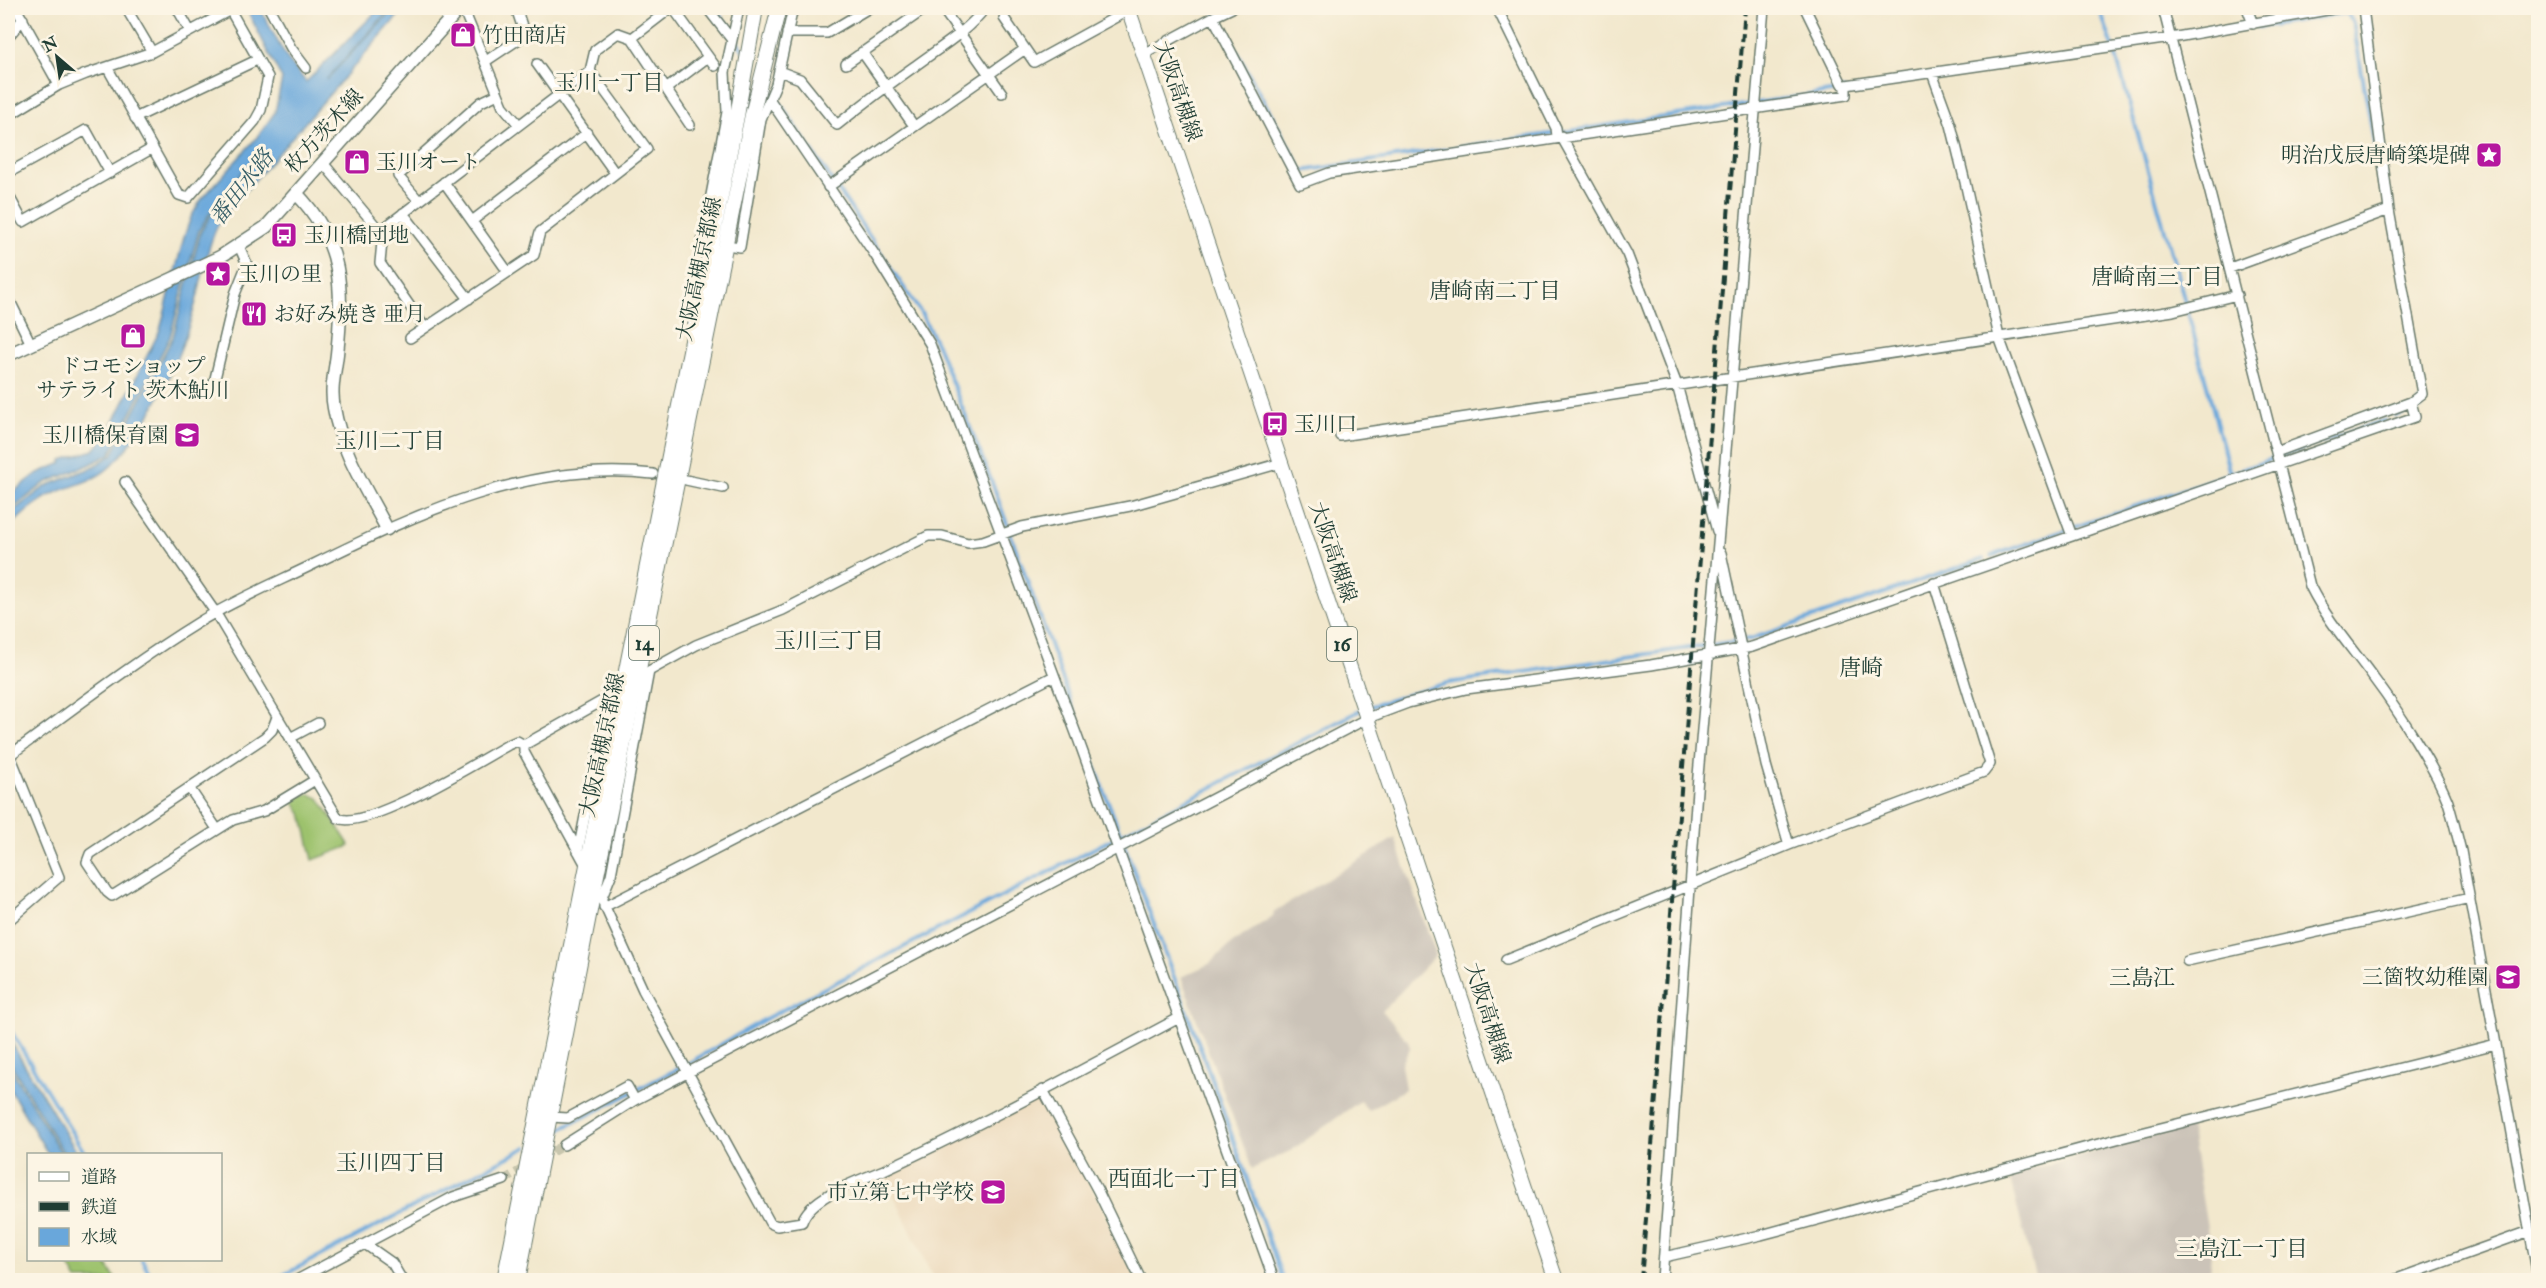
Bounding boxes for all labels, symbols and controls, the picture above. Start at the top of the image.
shop icon: 竹田商店 [448,20,478,50]
place label: 竹田商店 [482,22,566,49]
north arrow [27,27,87,87]
text: N [38,32,62,57]
street label: 大阪高槻線 [1148,37,1207,145]
district label: 玉川一丁目 [554,69,664,97]
street label: 枚方茨木線 [279,83,370,179]
place icon: 明治戊辰唐崎築堤碑 [2474,140,2504,170]
place label: 明治戊辰唐崎築堤碑 [2281,142,2470,169]
water label: 番田水路 [204,143,281,231]
shop icon: 玉川オート [342,147,372,177]
place label: 玉川オート [376,149,481,176]
street label: 大阪高槻京都線 [671,194,728,344]
bus stop icon: 玉川橋団地 [269,220,299,250]
place label: 玉川橋団地 [304,222,409,249]
place icon: 玉川の里 [203,259,233,289]
place label: 玉川の里 [238,261,322,288]
district label: 唐崎南三丁目 [2091,263,2223,291]
district label: 唐崎南二丁目 [1429,277,1561,305]
restaurant icon: お好み焼き 亜月 [239,299,269,329]
place label: お好み焼き 亜月 [274,301,425,328]
shop icon: ドコモショップ サテライト 茨木鮎川 [118,321,148,351]
place label: ドコモショップ サテライト 茨木鮎川 [37,353,229,404]
bus stop icon: 玉川口 [1260,409,1290,439]
place label: 玉川口 [1294,411,1357,438]
school or university icon: 玉川橋保育園 [172,420,202,450]
place label: 玉川橋保育園 [42,422,168,449]
district label: 玉川二丁目 [335,427,445,455]
street label: 大阪高槻線 [1303,498,1362,606]
road number: 14 [629,626,659,660]
district label: 玉川三丁目 [774,627,884,655]
road number: 16 [1327,627,1357,661]
district label: 唐崎 [1839,654,1883,682]
street label: 大阪高槻京都線 [574,670,631,820]
street label: 大阪高槻線 [1458,959,1517,1067]
school or university icon: 三箇牧幼稚園 [2493,962,2523,992]
district label: 三島江 [2109,964,2175,992]
place label: 三箇牧幼稚園 [2362,964,2488,991]
district label: 玉川四丁目 [336,1149,446,1177]
legend [27,1153,222,1261]
district label: 西面北一丁目 [1108,1165,1240,1193]
text: 道路 [81,1166,117,1189]
school or university icon: 市立第七中学校 [978,1177,1008,1207]
place label: 市立第七中学校 [827,1179,974,1206]
text: 鉄道 [81,1196,117,1219]
text: 水域 [81,1226,117,1249]
district label: 三島江一丁目 [2176,1235,2308,1263]

